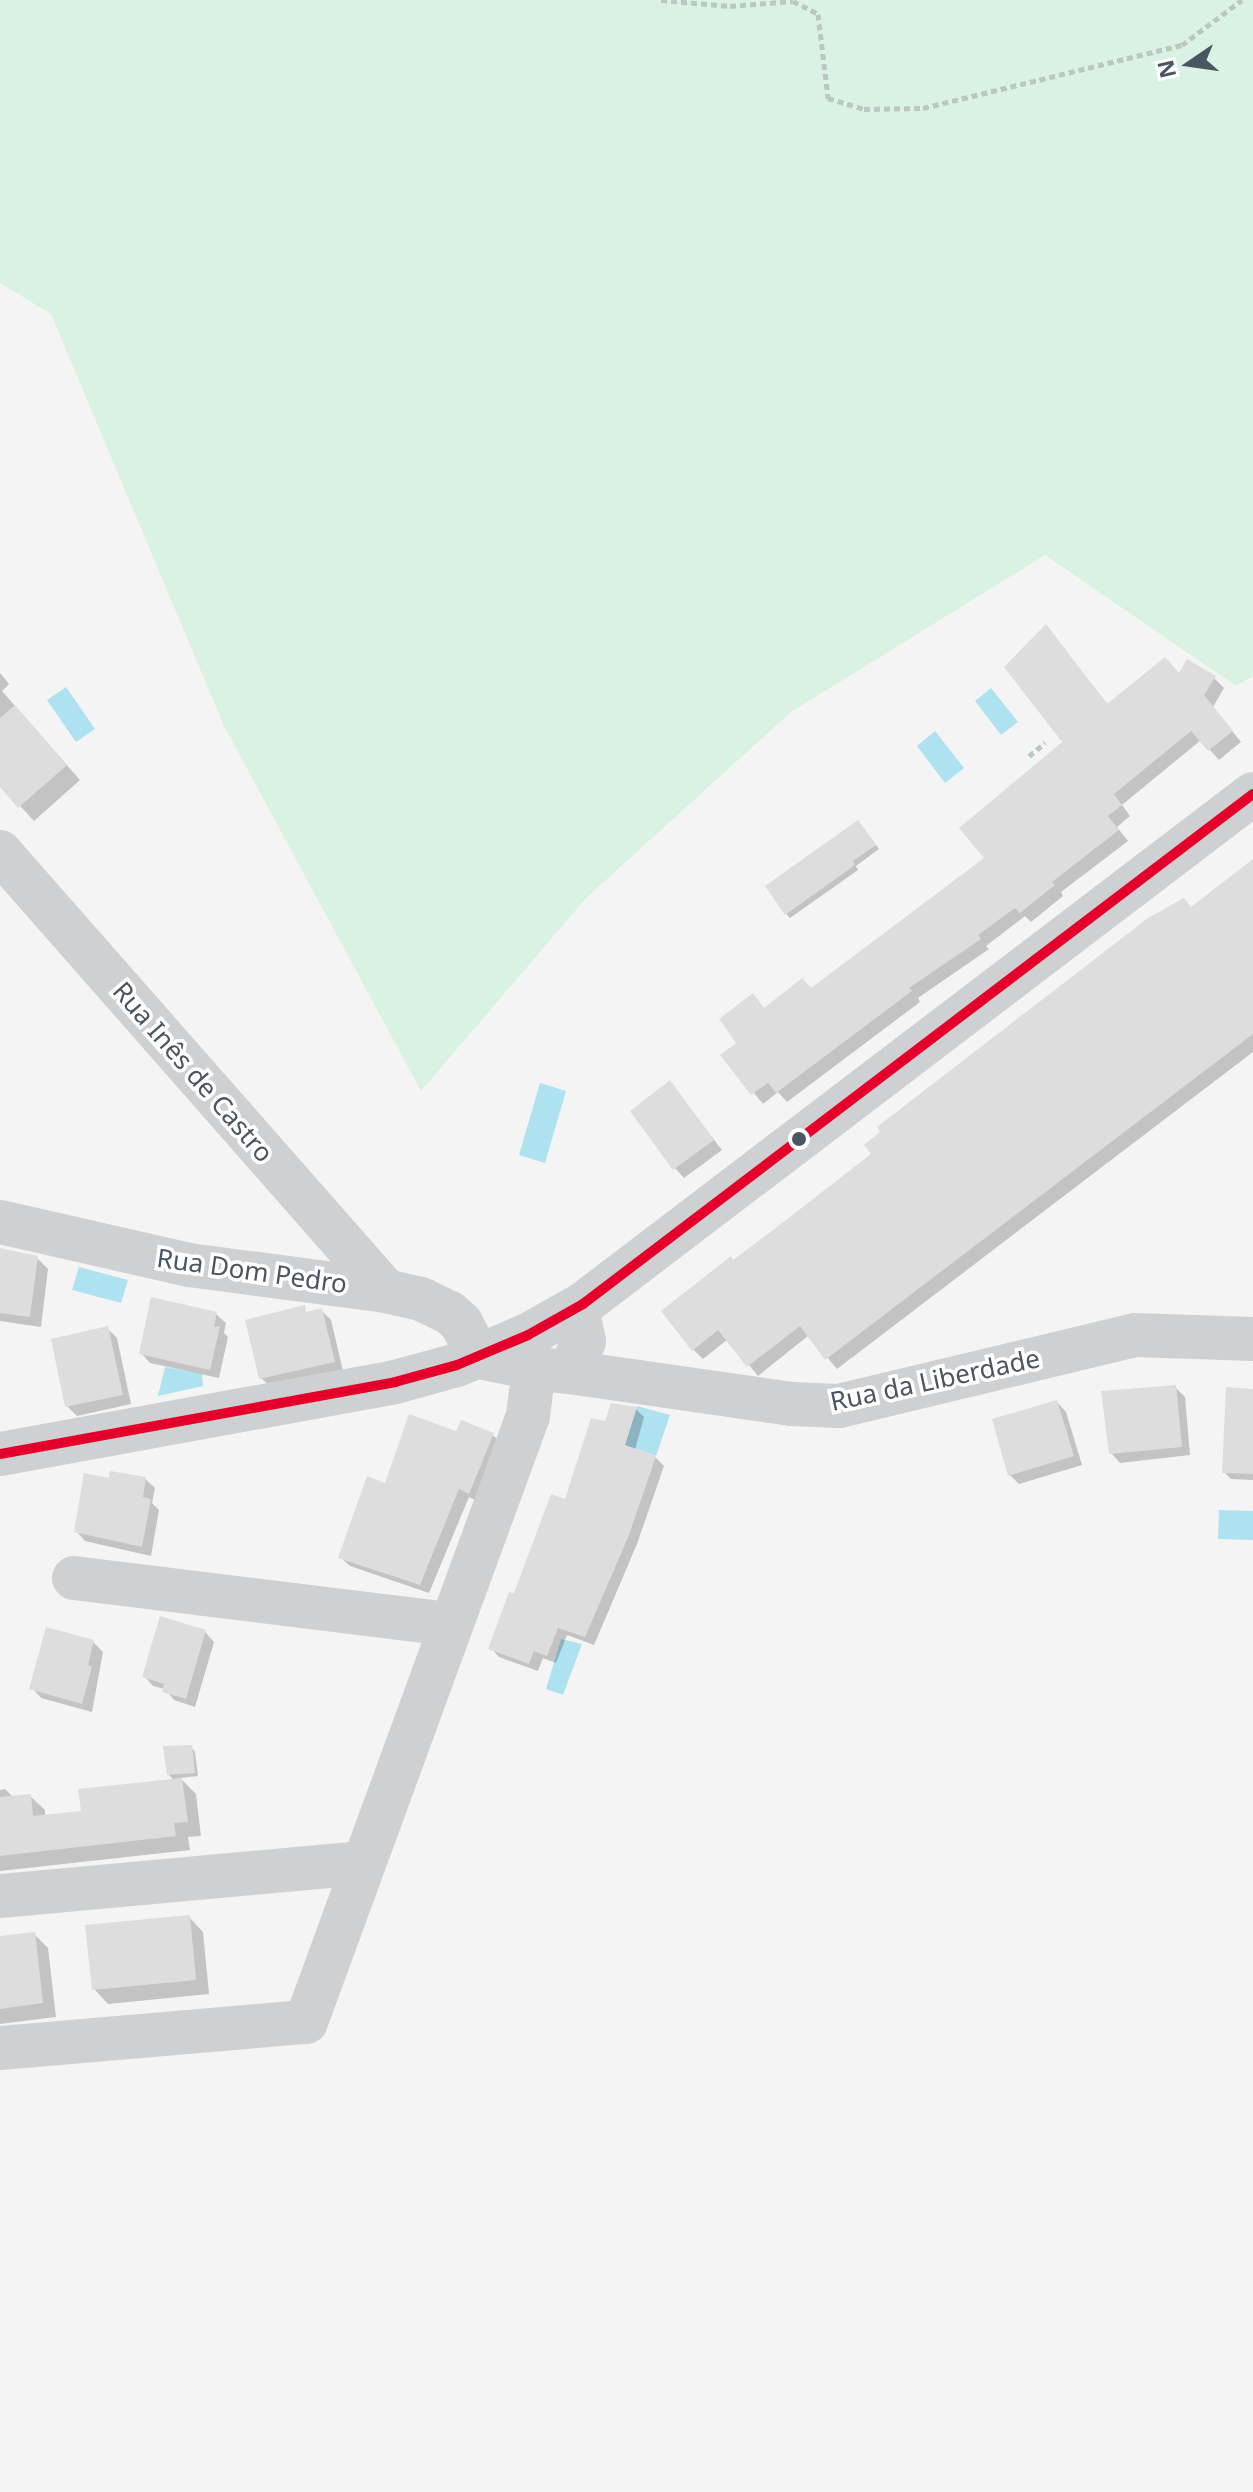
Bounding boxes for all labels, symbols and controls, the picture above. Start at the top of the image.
north arrow [1149,24,1229,104]
text: N [1149,57,1182,81]
street label: Rua Inês de Castro [106,976,280,1168]
unlabelled marker [791,1131,807,1147]
street label: Rua Dom Pedro [155,1242,349,1300]
street label: Rua da Liberdade [827,1343,1043,1417]

